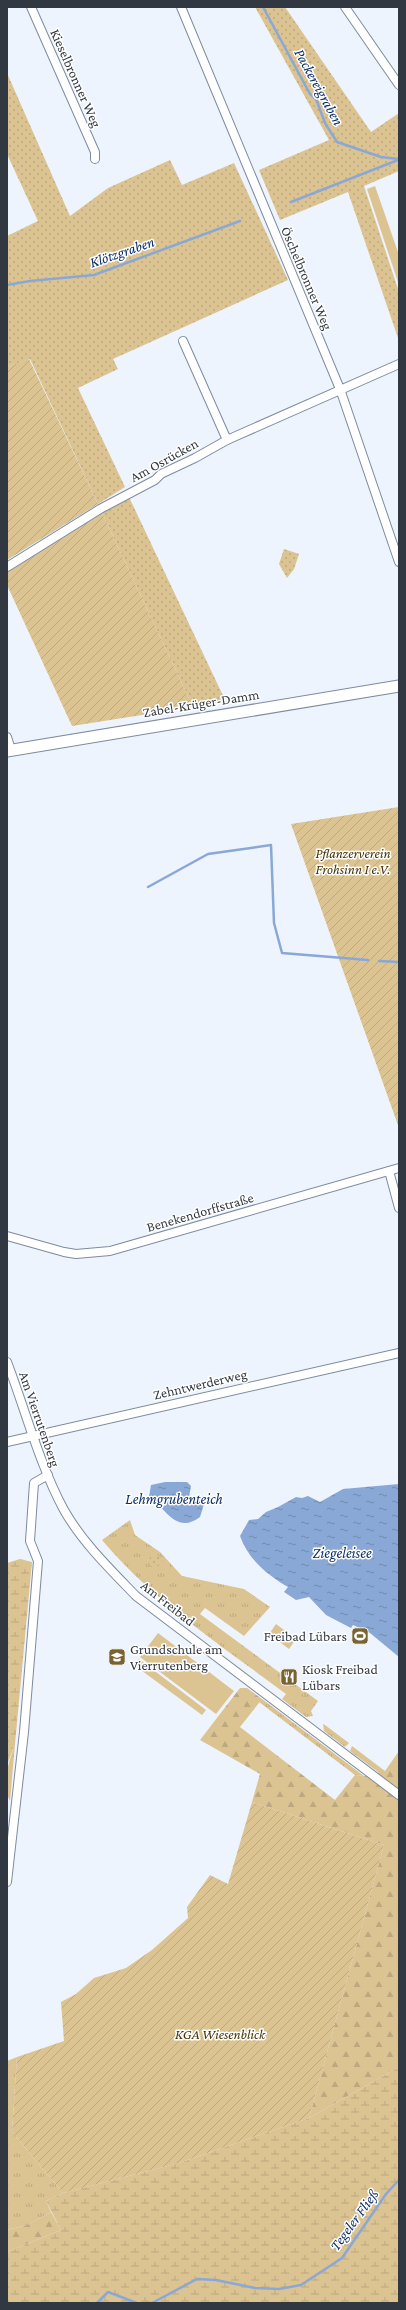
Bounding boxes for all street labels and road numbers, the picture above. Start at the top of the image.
street label: Kieselbronner Weg [47,26,105,130]
street label: Öschelbronner Weg [278,224,336,332]
street label: Am Osrücken [127,435,201,485]
street label: Zabel-Krüger-Damm [142,686,260,720]
street label: Benekendorffstraße [145,1189,255,1235]
street label: Zehntwerderweg [152,1365,249,1403]
street label: Am Vierrutenberg [16,1369,64,1469]
street label: Am Freibad [138,1577,199,1629]

